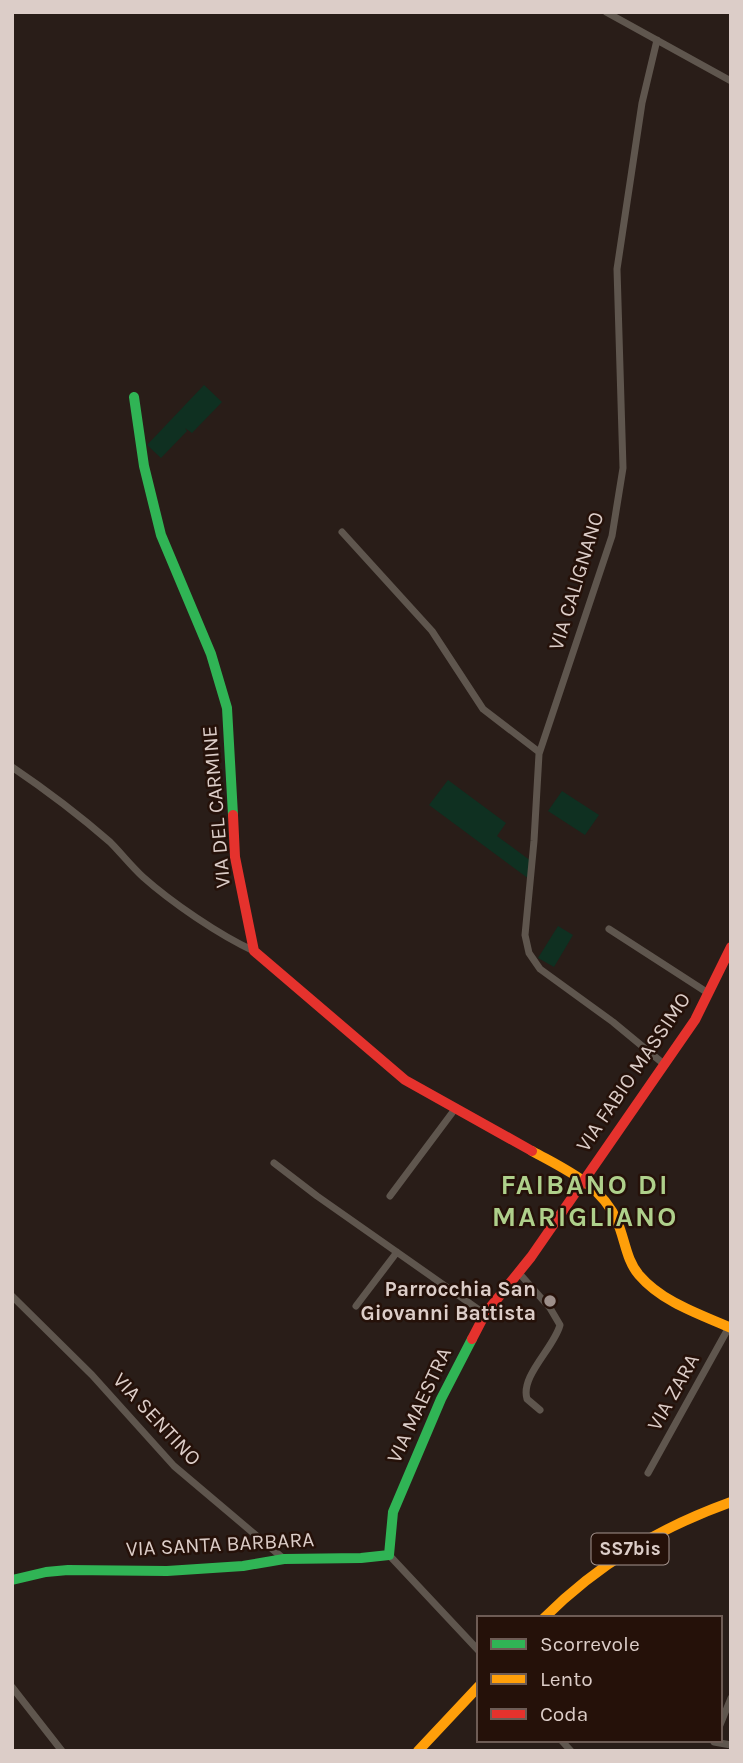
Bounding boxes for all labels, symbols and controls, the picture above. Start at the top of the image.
street label: VIA CALIGNANO [544,509,608,653]
street label: VIA DEL CARMINE [197,725,235,889]
street label: VIA FABIO MASSIMO [571,988,695,1156]
district label: FAIBANO DI MARIGLIANO [492,1168,678,1233]
place label: Parrocchia San Giovanni Battista [360,1277,536,1325]
marker: Parrocchia San Giovanni Battista [542,1293,558,1309]
street label: VIA MAESTRA [382,1343,456,1467]
street label: VIA ZARA [642,1349,704,1435]
street label: VIA SENTINO [108,1368,206,1470]
street label: VIA SANTA BARBARA [125,1527,315,1561]
road number: SS7bis [592,1534,668,1564]
legend [477,1616,722,1742]
text: Scorrevole [540,1632,640,1656]
text: Lento [540,1667,593,1691]
text: Coda [540,1702,588,1726]

